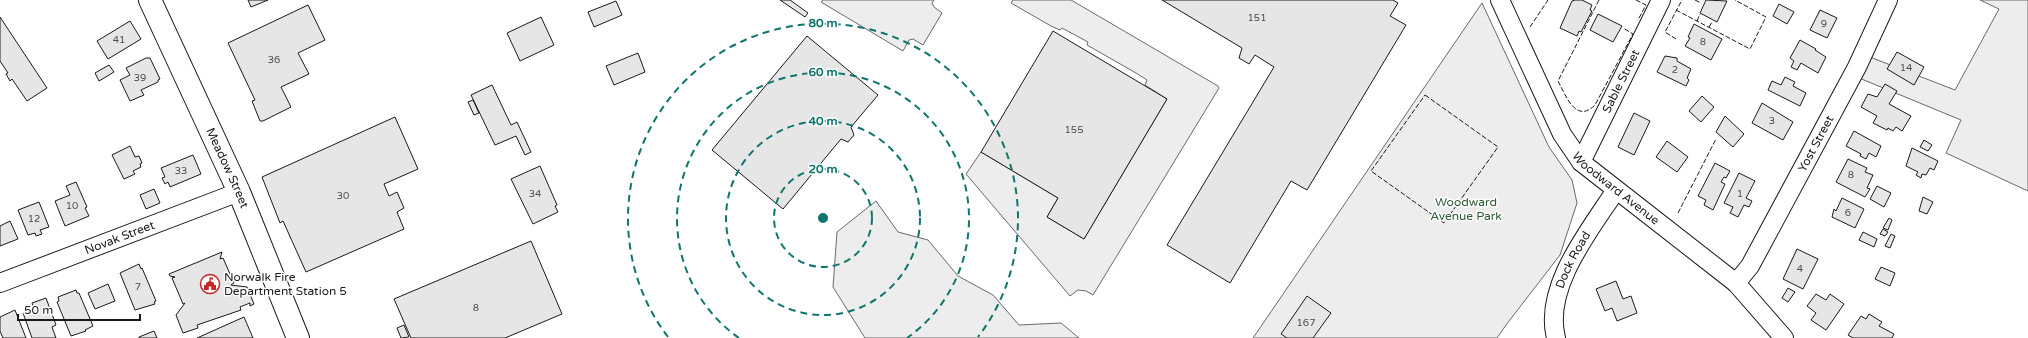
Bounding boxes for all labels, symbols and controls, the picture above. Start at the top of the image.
house number: 151 [1248,12,1266,24]
text: 80 m [808,16,838,30]
house number: 9 [1821,18,1827,30]
house number: 41 [113,34,125,46]
house number: 8 [1700,36,1706,48]
street label: Sable Street [1599,47,1643,115]
house number: 36 [268,54,280,66]
house number: 14 [1900,62,1912,74]
house number: 2 [1672,64,1678,76]
text: 60 m [808,65,838,79]
house number: 39 [134,72,146,84]
street label: Yost Street [1795,113,1837,174]
text: 40 m [808,114,838,128]
house number: 3 [1769,115,1775,127]
house number: 155 [1065,124,1083,136]
street label: Meadow Street [203,126,252,211]
street label: Woodward Avenue [1569,149,1662,228]
text: 20 m [808,162,838,176]
house number: 33 [175,165,187,177]
house number: 8 [1848,169,1854,181]
house number: 34 [529,188,541,200]
house number: 1 [1737,188,1743,200]
house number: 30 [337,190,349,202]
park label: Woodward Avenue Park [1430,195,1502,223]
house number: 10 [66,200,78,212]
house number: 6 [1845,207,1851,219]
centre of rings [816,211,830,225]
house number: 12 [28,213,40,225]
street label: Novak Street [83,218,157,257]
street label: Dock Road [1553,229,1593,290]
house number: 4 [1797,263,1803,275]
place label: Norwalk Fire Department Station 5 [224,270,347,298]
public building icon: Norwalk Fire Department Station 5 [199,273,221,295]
house number: 7 [135,281,141,293]
scale bar [18,296,140,322]
house number: 8 [473,302,479,314]
text: 50 m [24,303,53,317]
house number: 167 [1297,317,1315,329]

